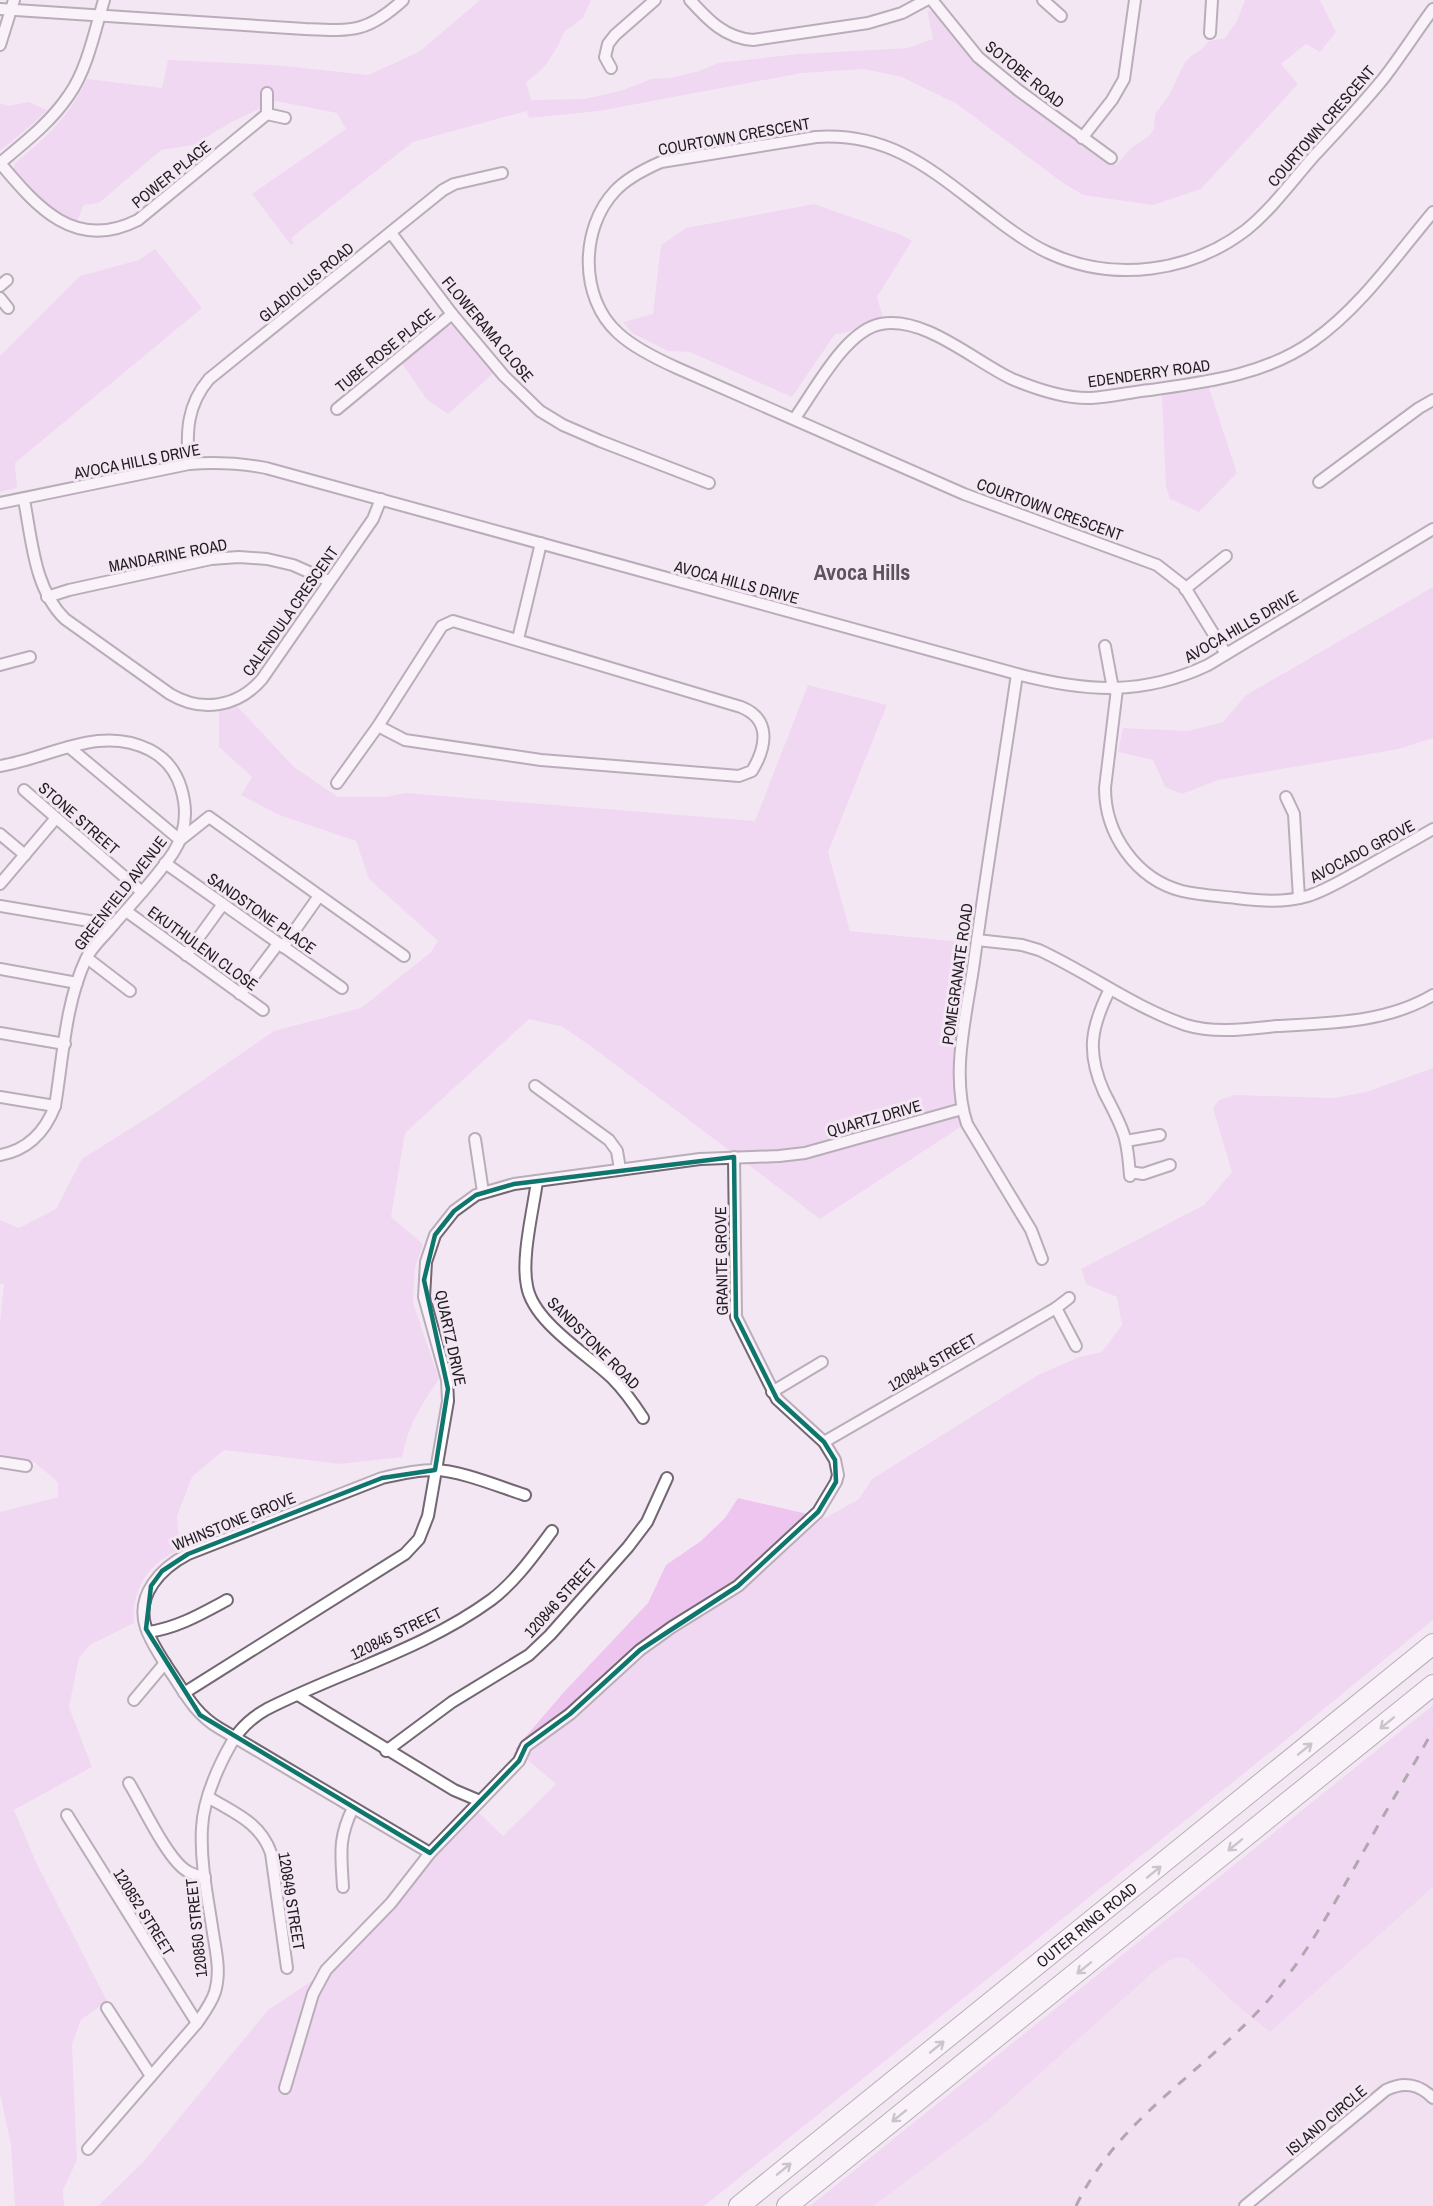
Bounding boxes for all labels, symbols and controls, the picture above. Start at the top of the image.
street label: SOTOBE ROAD [981,35,1069,113]
street label: COURTOWN CRESCENT [1262,61,1380,191]
street label: COURTOWN CRESCENT [656,112,812,160]
street label: POWER PLACE [127,135,215,213]
street label: GLADIOLUS ROAD [254,237,358,327]
street label: FLOWERAMA CLOSE [437,271,539,387]
street label: TUBE ROSE PLACE [330,303,440,397]
street label: EDENDERRY ROAD [1086,354,1212,392]
street label: AVOCA HILLS DRIVE [71,438,202,484]
street label: COURTOWN CRESCENT [974,472,1126,546]
street label: MANDARINE ROAD [107,533,229,577]
street label: CALENDULA CRESCENT [237,542,343,680]
street label: AVOCA HILLS DRIVE [671,555,802,609]
district label: Avoca Hills [814,557,910,587]
street label: AVOCA HILLS DRIVE [1179,584,1302,668]
street label: STONE STREET [34,777,124,859]
street label: AVOCADO GROVE [1305,814,1418,888]
street label: GREENFIELD AVENUE [68,831,172,955]
street label: SANDSTONE PLACE [203,867,321,959]
street label: EKUTHULENI CLOSE [143,901,263,995]
street label: POMEGRANATE ROAD [936,902,978,1046]
street label: QUARTZ DRIVE [824,1094,924,1142]
street label: GRANITE GROVE [709,1206,733,1316]
street label: QUARTZ DRIVE [430,1288,472,1388]
street label: SANDSTONE ROAD [543,1292,645,1394]
street label: 120844 STREET [884,1328,980,1396]
street label: WHINSTONE GROVE [169,1486,299,1556]
street label: 120846 STREET [519,1554,601,1642]
street label: 120845 STREET [347,1601,445,1665]
one-way arrow [1379,1716,1395,1729]
one-way arrow [1297,1743,1313,1756]
one-way arrow [1227,1839,1243,1852]
street label: 120849 STREET [273,1850,311,1952]
street label: 120852 STREET [108,1864,180,1960]
one-way arrow [1145,1866,1161,1879]
street label: OUTER RING ROAD [1031,1877,1142,1972]
street label: 120850 STREET [180,1878,212,1978]
one-way arrow [1076,1961,1092,1974]
one-way arrow [928,2041,944,2054]
street label: ISLAND CIRCLE [1281,2080,1371,2160]
one-way arrow [891,2110,907,2123]
one-way arrow [776,2163,792,2176]

